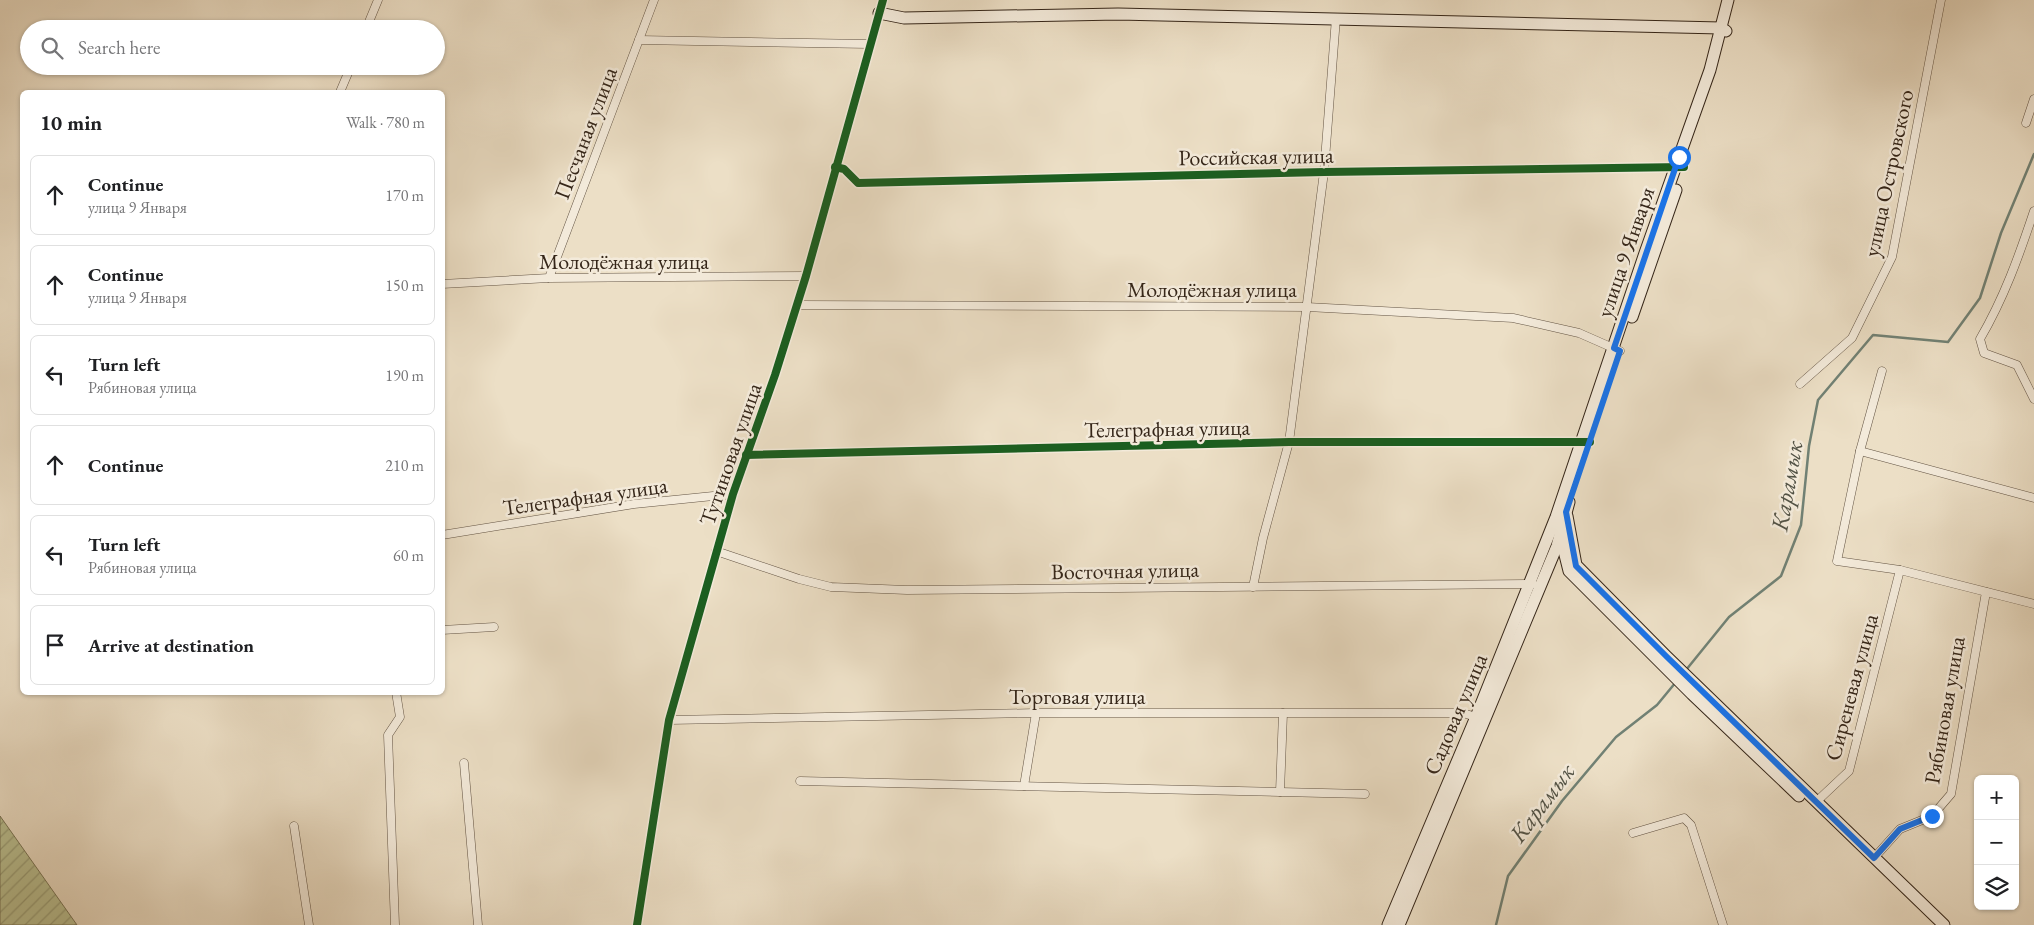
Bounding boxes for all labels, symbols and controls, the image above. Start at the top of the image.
search box [20,20,445,75]
icon: search [38,34,66,62]
text: Search here [78,35,160,60]
street label: Песчаная улица [547,63,624,204]
street label: улица Островского [1857,87,1920,259]
text: 10 min [40,109,102,136]
text: Walk · 780 m [346,112,425,133]
street label: Российская улица [1178,141,1334,172]
route start [1668,146,1691,169]
text: Continue [88,172,163,197]
icon: ahead [41,181,69,209]
street label: улица 9 Января [1590,183,1661,321]
text: 170 m [385,185,424,206]
text: улица 9 Января [88,197,187,218]
street label: Молодёжная улица [539,247,709,276]
text: Continue [88,262,163,287]
icon: ahead [41,271,69,299]
text: 150 m [385,275,424,296]
street label: Молодёжная улица [1127,275,1297,304]
text: улица 9 Января [88,287,187,308]
text: Turn left [88,352,160,377]
icon: left [41,361,69,389]
text: 190 m [385,365,424,386]
text: Рябиновая улица [88,377,197,398]
street label: Тутиновая улица [693,379,768,529]
street label: Телеграфная улица [1084,413,1251,444]
water label: Карамык [1763,438,1810,534]
icon: ahead [41,451,69,479]
text: Continue [88,453,163,478]
text: 210 m [385,455,424,476]
street label: Телеграфная улица [501,471,670,522]
text: Turn left [88,532,160,557]
icon: left [41,541,69,569]
text: 60 m [393,545,424,566]
street label: Восточная улица [1051,555,1200,586]
text: Рябиновая улица [88,557,197,578]
street label: Сиреневая улица [1818,610,1885,764]
icon: arrive [41,631,69,659]
text: Arrive at destination [88,633,254,658]
street label: Рябиновая улица [1917,634,1972,786]
street label: Садовая улица [1417,649,1494,779]
street label: Торговая улица [1008,682,1146,711]
water label: Карамык [1501,757,1582,849]
map controls [1974,775,2019,910]
button: + [1974,775,2019,820]
route end [1921,805,1944,828]
button: − [1974,820,2019,865]
button: layers [1974,865,2019,910]

